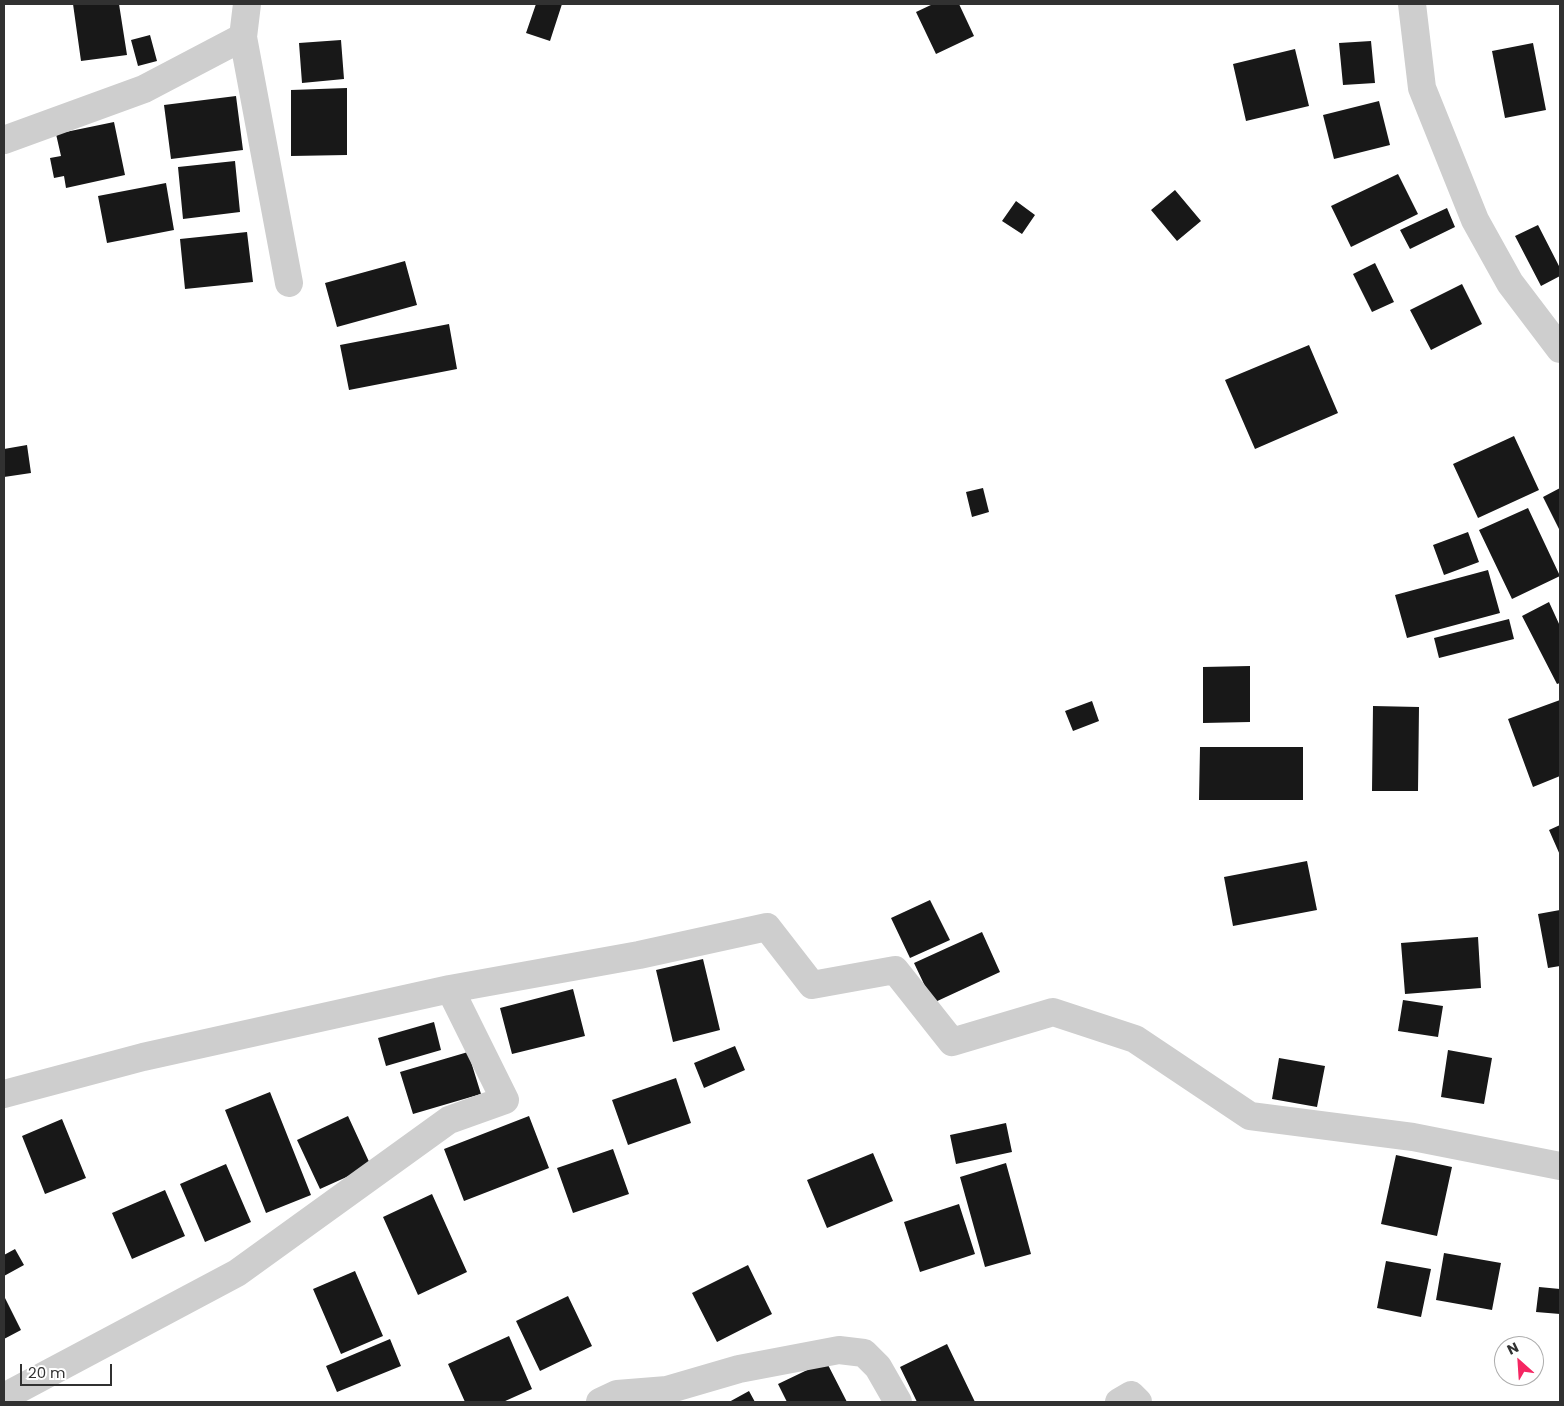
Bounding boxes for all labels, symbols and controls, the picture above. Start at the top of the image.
north arrow [1494,1336,1544,1386]
text: N [1504,1337,1522,1360]
scale bar [22,1354,115,1386]
text: 20 m [28,1362,66,1383]

